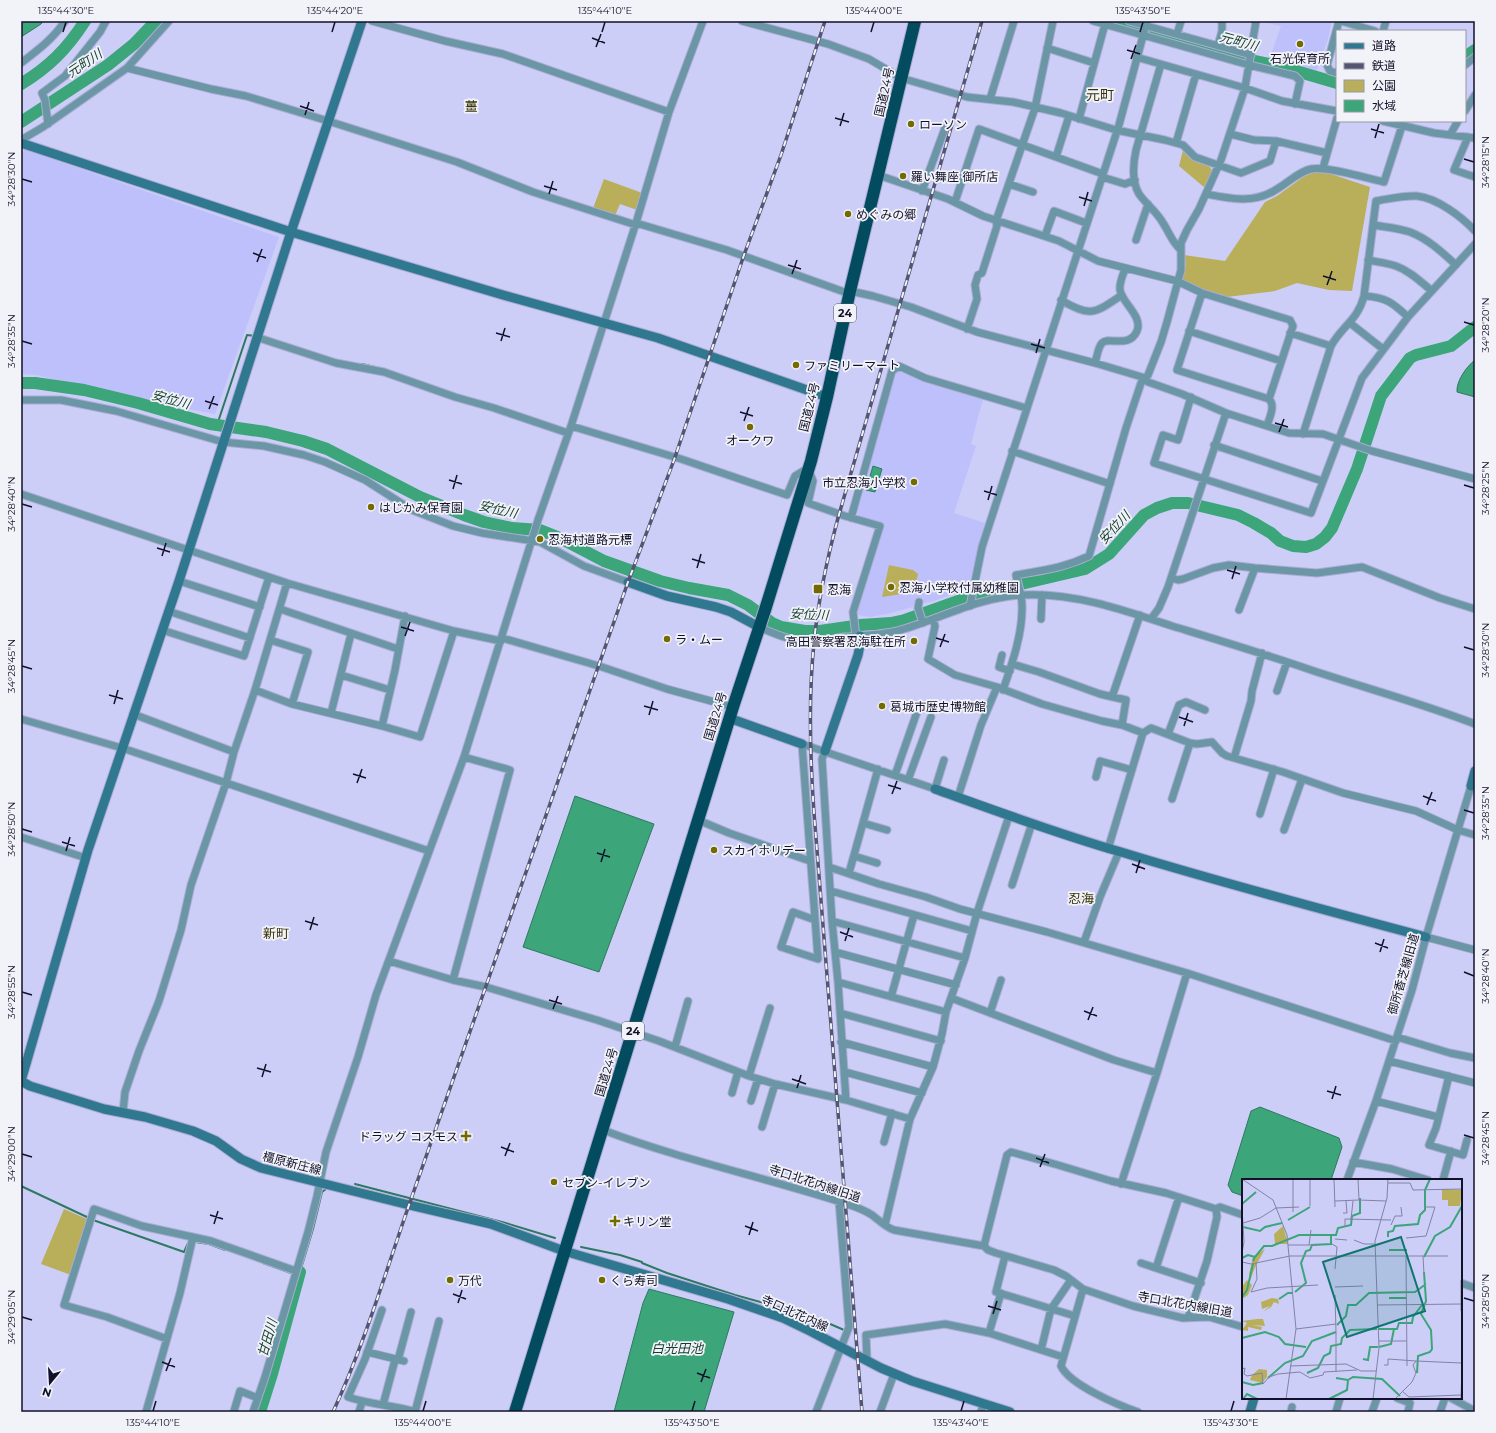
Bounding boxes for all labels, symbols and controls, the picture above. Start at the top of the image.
text: 135°44'30"E [38,4,94,17]
text: 135°44'20"E [307,4,364,17]
text: 135°44'10"E [578,4,633,17]
text: 135°44'00"E [845,4,903,17]
text: 135°43'50"E [1115,4,1171,17]
water label: 元町川 [1218,28,1262,54]
legend [1336,30,1466,122]
text: 道路 [1372,38,1396,53]
marker: 石光保育所 [1295,39,1305,49]
water label: 元町川 [63,44,106,81]
place label: 石光保育所 [1270,51,1330,66]
text: 鉄道 [1372,58,1396,73]
street label: 国道24号 [871,66,897,118]
text: 公園 [1372,78,1396,93]
district label: 元町 [1086,86,1114,104]
district label: 薑 [464,98,478,114]
text: 水域 [1372,98,1396,113]
place label: ローソン [919,117,967,132]
marker: ローソン [906,119,916,129]
text: 34°28'15"N [1479,136,1492,188]
text: 34°28'30"N [5,152,18,206]
place label: 羅い舞座 御所店 [911,169,998,184]
marker: 羅い舞座 御所店 [898,171,908,181]
place label: めぐみの郷 [856,207,916,222]
marker: めぐみの郷 [843,209,853,219]
text: 34°28'20"N [1479,297,1492,353]
road number: 24 [834,304,856,322]
text: 34°28'35"N [5,314,18,368]
place label: ファミリーマート [804,358,900,373]
marker: ファミリーマート [791,360,801,370]
street label: 国道24号 [796,381,822,433]
water label: 安位川 [150,386,194,412]
marker: オークワ [745,422,755,432]
place label: オークワ [726,433,774,448]
text: 34°28'25"N [1479,461,1492,515]
place label: 市立忍海小学校 [822,475,906,490]
text: 34°28'40"N [5,476,18,532]
marker: 市立忍海小学校 [909,477,919,487]
water label: 安位川 [477,497,521,522]
place label: はじかみ保育園 [379,500,463,515]
marker: はじかみ保育園 [366,502,376,512]
water label: 安位川 [1095,506,1135,547]
place label: 忍海村道路元標 [548,532,632,547]
marker: 忍海村道路元標 [535,534,545,544]
place label: 忍海小学校付属幼稚園 [899,580,1019,595]
place label: 忍海 [827,582,851,597]
marker: 忍海小学校付属幼稚園 [886,582,896,592]
marker: 忍海 [812,583,824,595]
water label: 安位川 [789,605,831,623]
text: 34°28'30"N [1479,623,1492,677]
place label: ラ・ムー [675,632,723,647]
marker: ラ・ムー [662,634,672,644]
place label: 高田警察署忍海駐在所 [786,634,906,649]
marker: 高田警察署忍海駐在所 [909,636,919,646]
text: 34°28'45"N [5,639,18,693]
street label: 国道24号 [700,690,730,742]
place label: 葛城市歴史博物館 [890,699,986,714]
marker: 葛城市歴史博物館 [877,701,887,711]
text: 34°28'35"N [1479,786,1492,840]
text: 34°28'50"N [5,802,18,856]
place label: スカイホリデー [722,843,806,858]
marker: スカイホリデー [709,845,719,855]
district label: 忍海 [1068,890,1094,906]
district label: 新町 [263,925,289,941]
street label: 御所香芝線旧道 [1384,932,1422,1016]
text: 34°28'40"N [1479,948,1492,1004]
text: 34°28'55"N [5,965,18,1019]
road number: 24 [622,1022,644,1040]
street label: 国道24号 [591,1046,621,1098]
text: 34°28'45"N [1479,1111,1492,1165]
text: 34°29'00"N [5,1126,18,1182]
place label: ドラッグ コスモス [359,1129,458,1144]
marker: ドラッグ コスモス [461,1131,471,1141]
street label: 橿原新庄線 [261,1148,323,1178]
street label: 寺口北花内線旧道 [767,1161,863,1205]
place label: セブン-イレブン [562,1175,651,1190]
marker: セブン-イレブン [549,1177,559,1187]
inset map [1242,1179,1462,1399]
place label: キリン堂 [623,1214,671,1229]
marker: キリン堂 [610,1216,620,1226]
place label: 万代 [458,1273,482,1288]
place label: くら寿司 [610,1273,658,1288]
text: 34°28'50"N [1479,1274,1492,1328]
marker: 万代 [445,1275,455,1285]
marker: くら寿司 [597,1275,607,1285]
street label: 寺口北花内線旧道 [1136,1288,1234,1320]
text: 34°29'05"N [5,1290,18,1344]
street label: 寺口北花内線 [759,1292,831,1334]
water label: 甘田川 [254,1315,281,1359]
water label: 白光田池 [651,1340,705,1356]
north arrow [30,1363,70,1403]
text: N [41,1384,53,1401]
text: 135°44'10"E [126,1416,181,1429]
text: 135°44'00"E [394,1416,452,1429]
text: 135°43'50"E [664,1416,720,1429]
text: 135°43'40"E [933,1416,989,1429]
text: 135°43'30"E [1203,1416,1259,1429]

